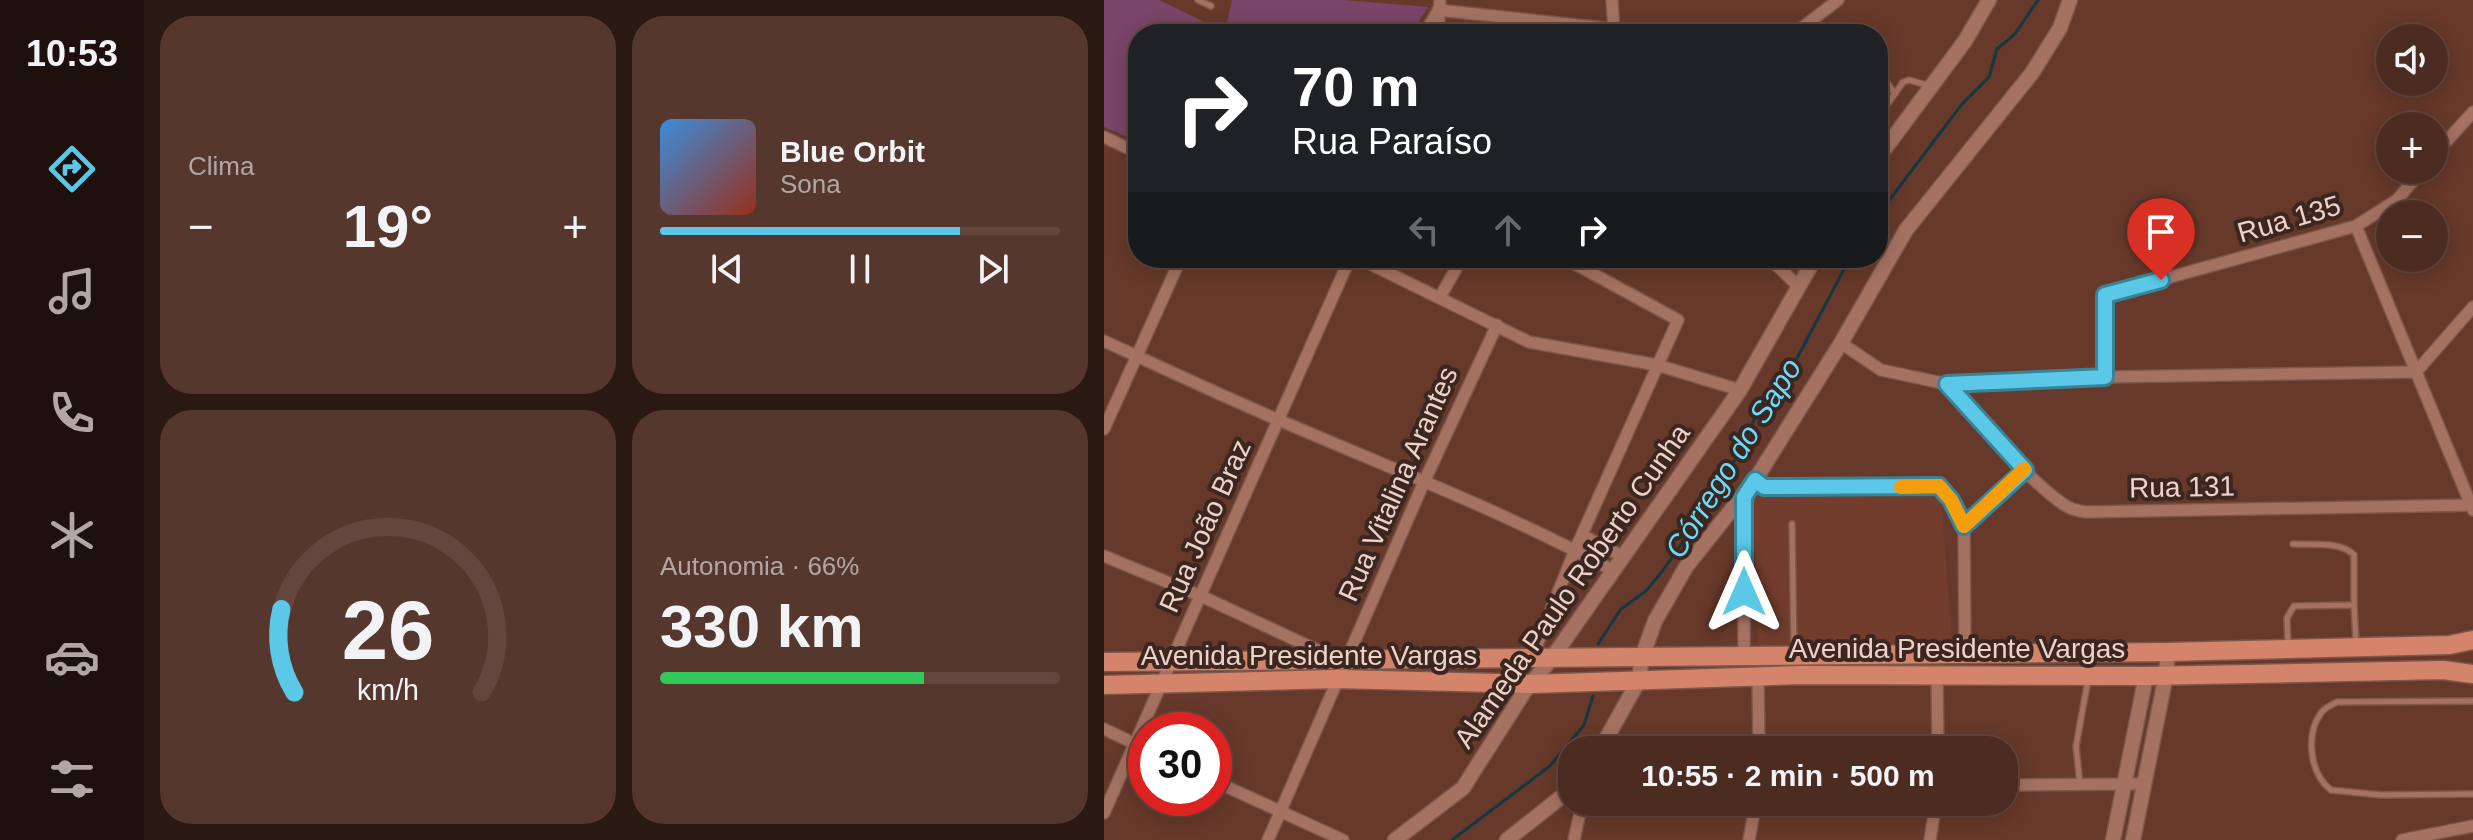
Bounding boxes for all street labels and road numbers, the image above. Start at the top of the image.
street label: Rua 135 [2234,190,2344,248]
street label: Rua Vitalina Arantes [1332,362,1464,606]
street label: Alameda Paulo Roberto Cunha [1448,418,1696,754]
street label: Rua João Braz [1153,435,1257,617]
street label: Rua 131 [2129,471,2235,503]
street label: Avenida Presidente Vargas [1789,633,2125,664]
street label: Avenida Presidente Vargas [1141,640,1477,671]

